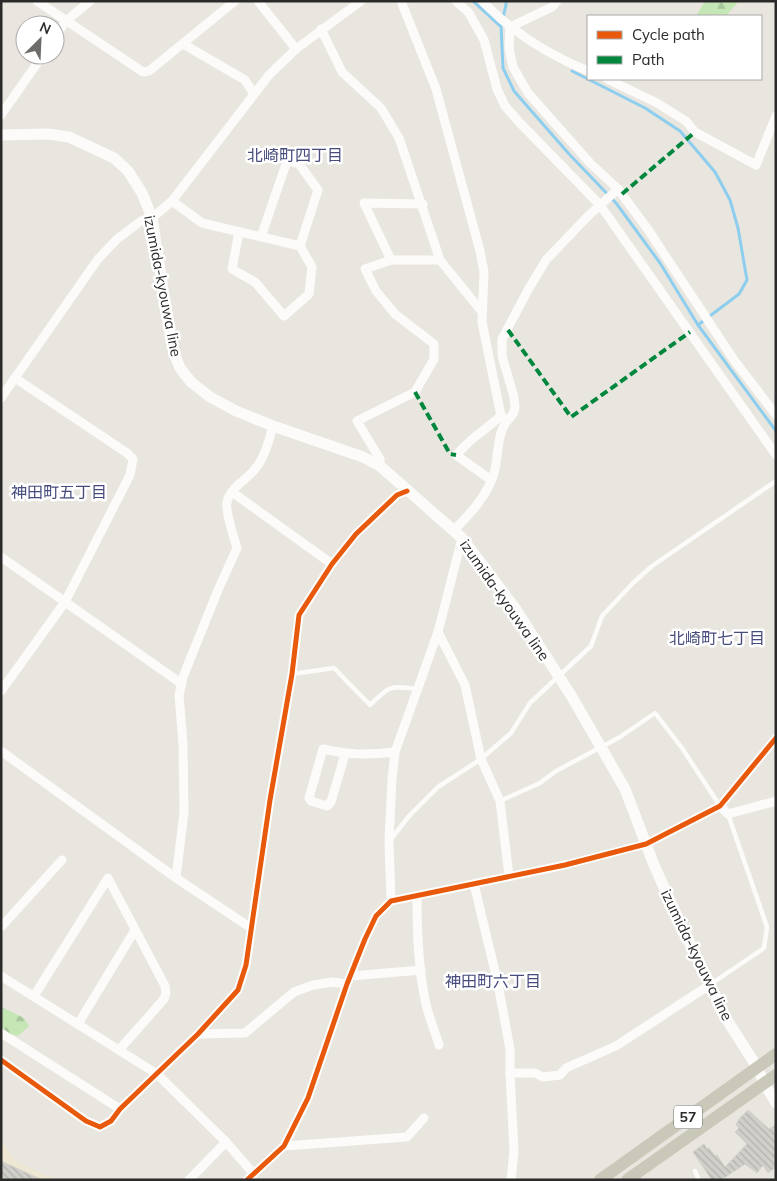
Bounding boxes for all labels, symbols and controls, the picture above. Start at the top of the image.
north arrow [15,15,65,65]
legend [587,15,762,80]
text: N [37,18,54,38]
text: Cycle path [632,25,705,44]
text: Path [632,50,664,69]
district label: 北崎町四丁目 [247,145,343,165]
street label: izumida-kyouwa line [140,214,186,358]
district label: 神田町五丁目 [11,482,107,502]
street label: izumida-kyouwa line [456,536,554,664]
district label: 北崎町七丁目 [669,628,765,648]
street label: izumida-kyouwa line [657,886,737,1024]
district label: 神田町六丁目 [445,971,541,991]
road number: 57 [674,1106,702,1128]

